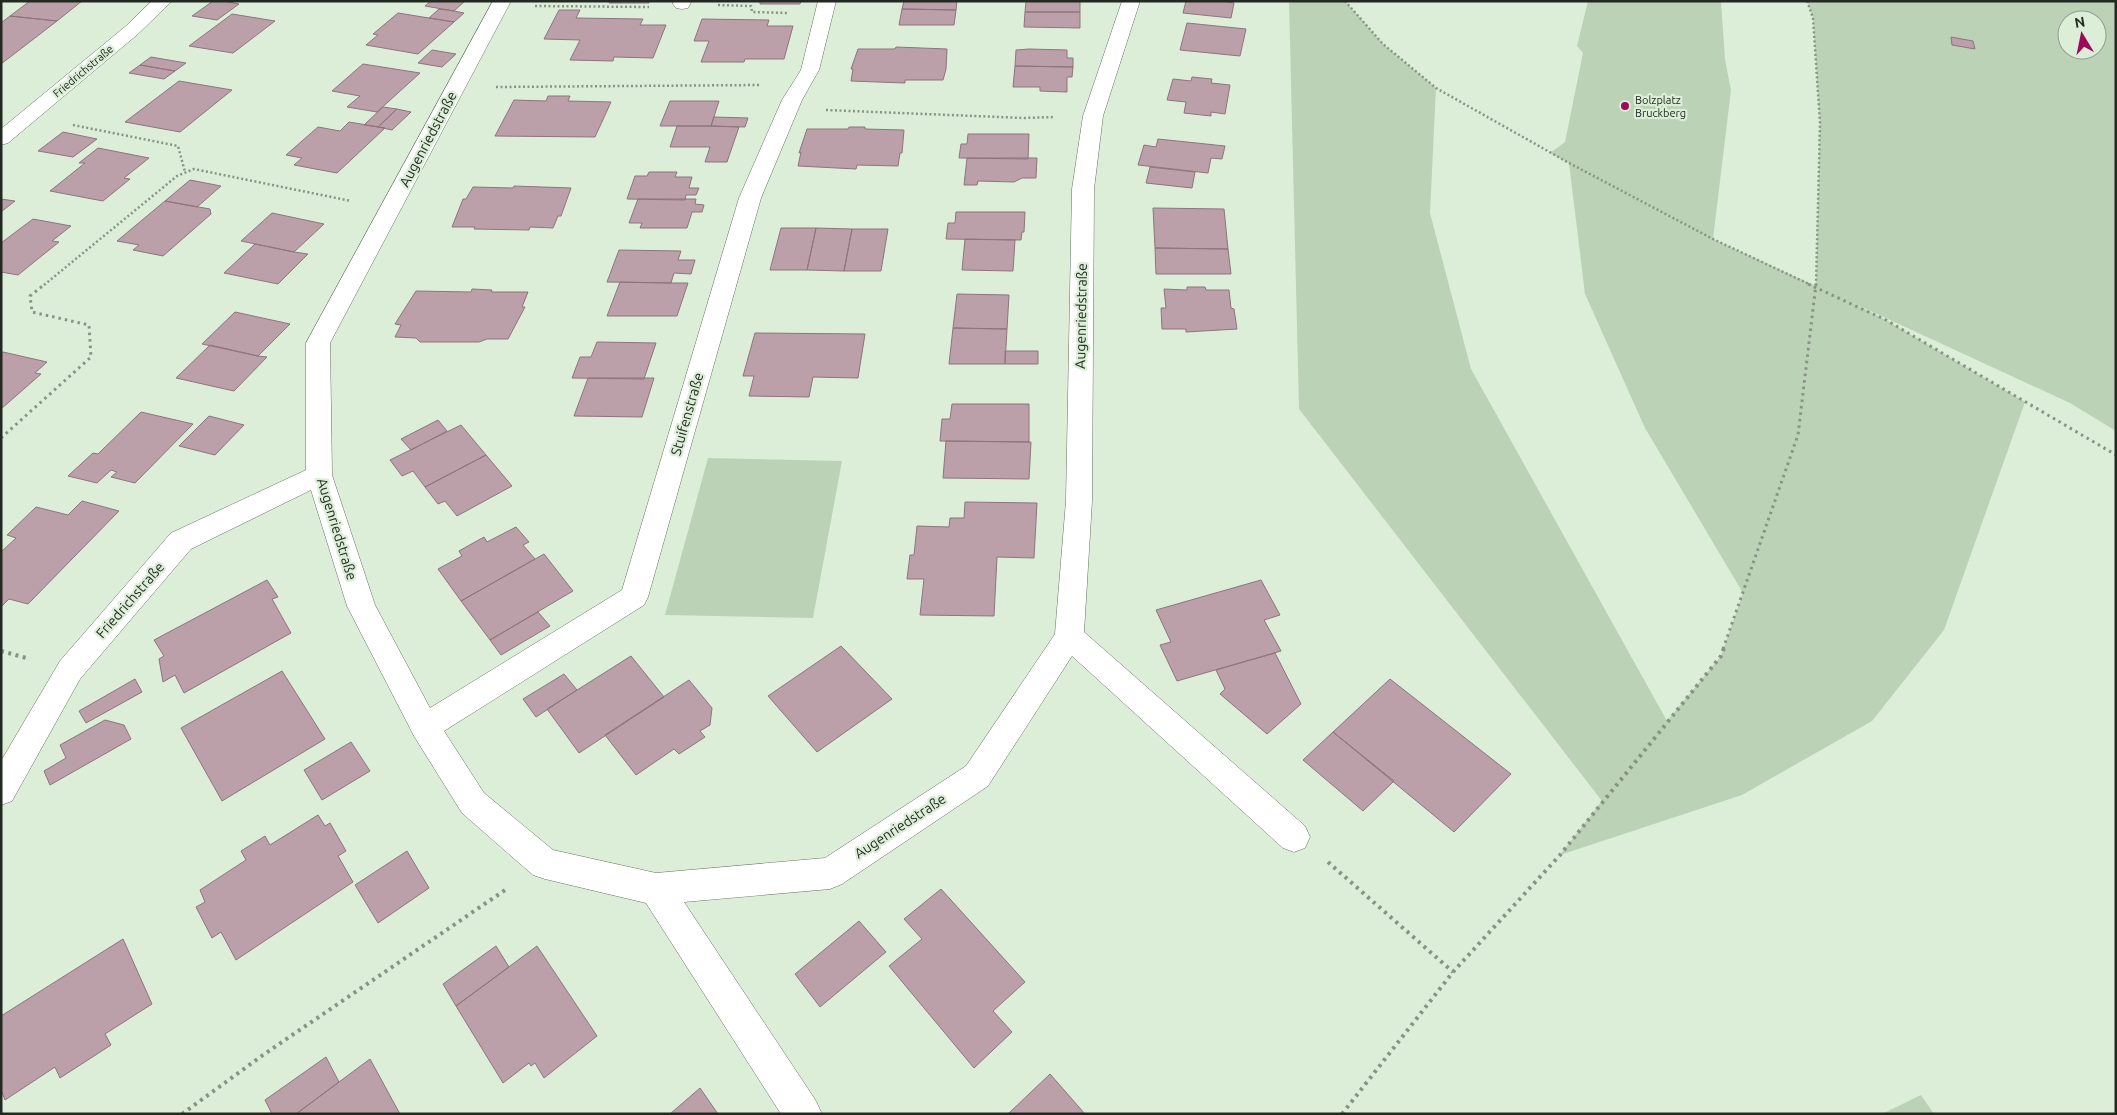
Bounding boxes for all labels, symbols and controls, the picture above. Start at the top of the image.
north arrow [2057,10,2107,60]
text: N [2073,13,2086,31]
street label: Friedrichstraße [50,42,116,100]
street label: Augenriedstraße [396,89,460,189]
place label: Bolzplatz Bruckberg [1635,94,1686,119]
marker: Bolzplatz Bruckberg [1619,100,1631,112]
street label: Augenriedstraße [1072,263,1090,369]
street label: Stuifenstraße [668,371,706,457]
street label: Augenriedstraße [314,476,360,582]
street label: Friedrichstraße [93,559,167,641]
street label: Augenriedstraße [851,790,949,862]

